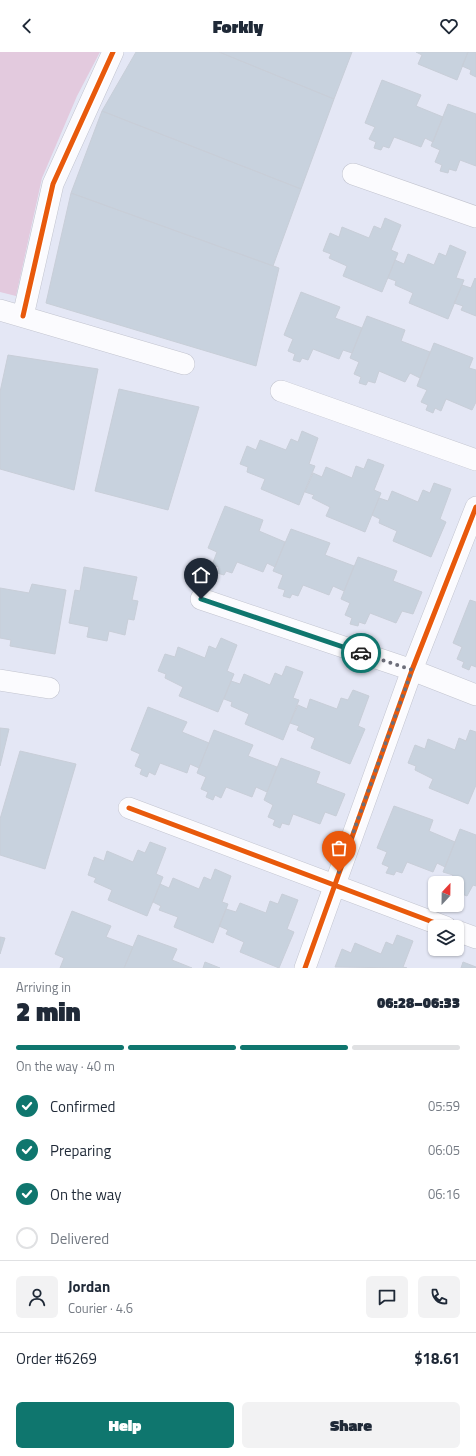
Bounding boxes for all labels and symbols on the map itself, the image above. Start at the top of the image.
pin [184,558,218,599]
courier [341,633,381,673]
pin [322,831,356,872]
north arrow [428,876,464,912]

